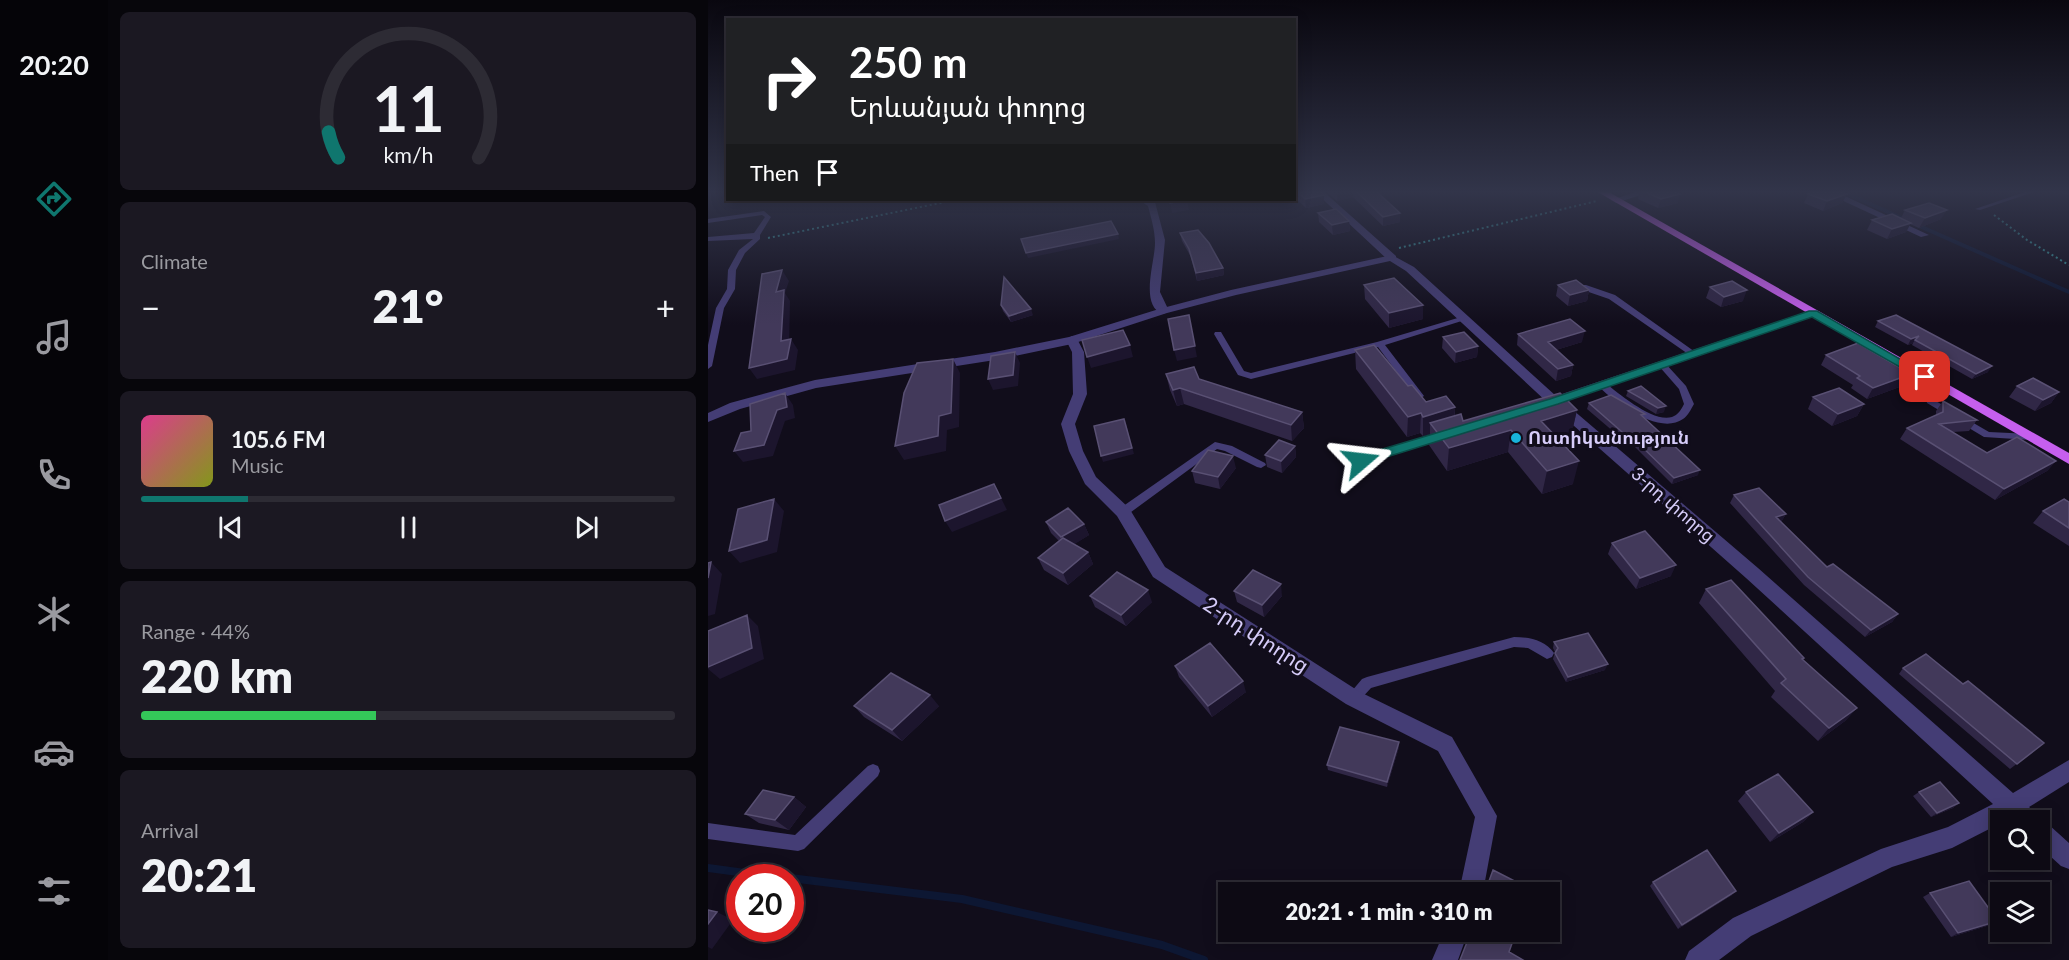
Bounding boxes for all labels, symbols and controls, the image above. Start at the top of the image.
text: 250 m [849,37,967,87]
icon: right [750,42,828,120]
text: 20:20 [19,48,89,81]
text: 11 [372,70,444,145]
text: Երևանյան փողոց [849,90,1086,123]
text: km/h [383,142,433,168]
icon: arrive [811,156,844,189]
text: Then [750,159,799,186]
icon: directions [33,178,75,220]
text: Climate [141,249,208,273]
text: 21° [373,279,443,333]
text: − [141,287,160,327]
text: + [656,287,675,327]
icon: music [33,316,75,358]
pin [1899,351,1950,402]
icon: arrive [1908,360,1941,393]
text: 105.6 FM [231,426,326,453]
place label: Ոստիկանություն [1528,426,1689,448]
position arrow [1329,429,1393,493]
marker: Ոստիկանություն [1509,431,1523,445]
text: Music [231,453,284,477]
icon: phone [33,454,75,496]
street label: 3-րդ փողոց [1627,462,1720,546]
icon: previous [214,511,247,544]
icon: pause [392,511,425,544]
icon: next [570,511,603,544]
street label: 2-րդ փողոց [1199,590,1314,678]
icon: climate [33,593,75,635]
text: Range · 44% [141,619,250,643]
text: 220 km [141,649,293,703]
icon: car [33,731,75,773]
map controls [1990,810,2050,942]
button: search [1990,810,2050,870]
text: Arrival [141,818,199,842]
text: 20:21 [141,848,257,902]
speed limit sign: 20 [726,864,804,942]
icon: filters [33,870,75,912]
button: layers [1990,882,2050,942]
text: 20:21 · 1 min · 310 m [1286,898,1492,925]

